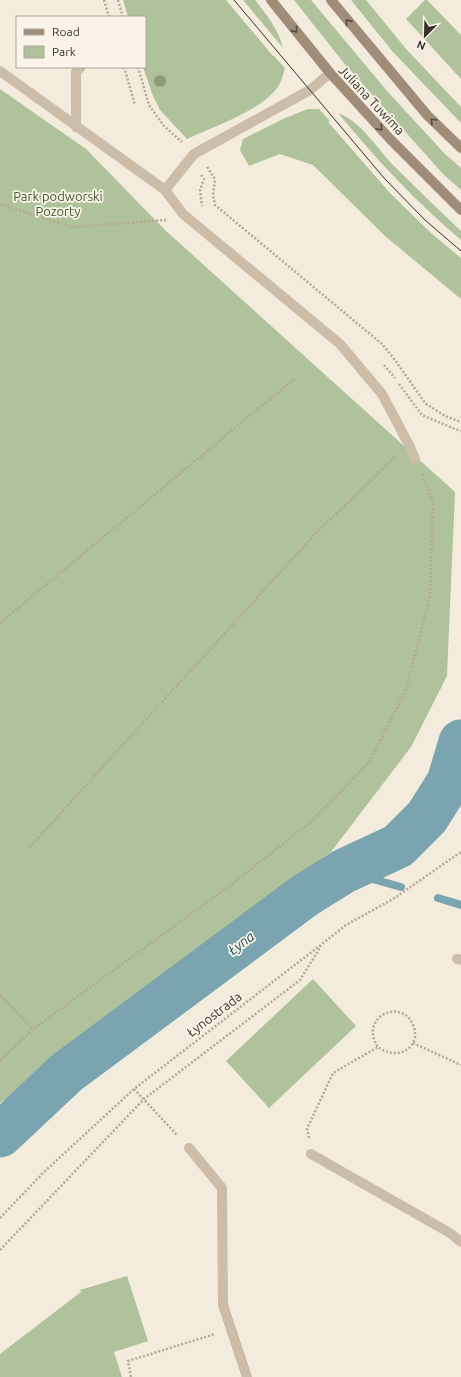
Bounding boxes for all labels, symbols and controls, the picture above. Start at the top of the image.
legend [16,16,146,68]
north arrow [405,16,445,56]
one-way arrow [346,19,353,26]
text: Road [52,25,80,38]
one-way arrow [291,26,298,33]
text: N [415,38,427,52]
text: Park [52,45,76,58]
street label: Juliana Tuwima [336,62,408,138]
one-way arrow [430,118,438,125]
one-way arrow [376,124,383,131]
park label: Park podworski Pozorty [13,189,103,218]
water label: Łyna [225,928,258,958]
street label: Łynostrada [184,989,244,1039]

